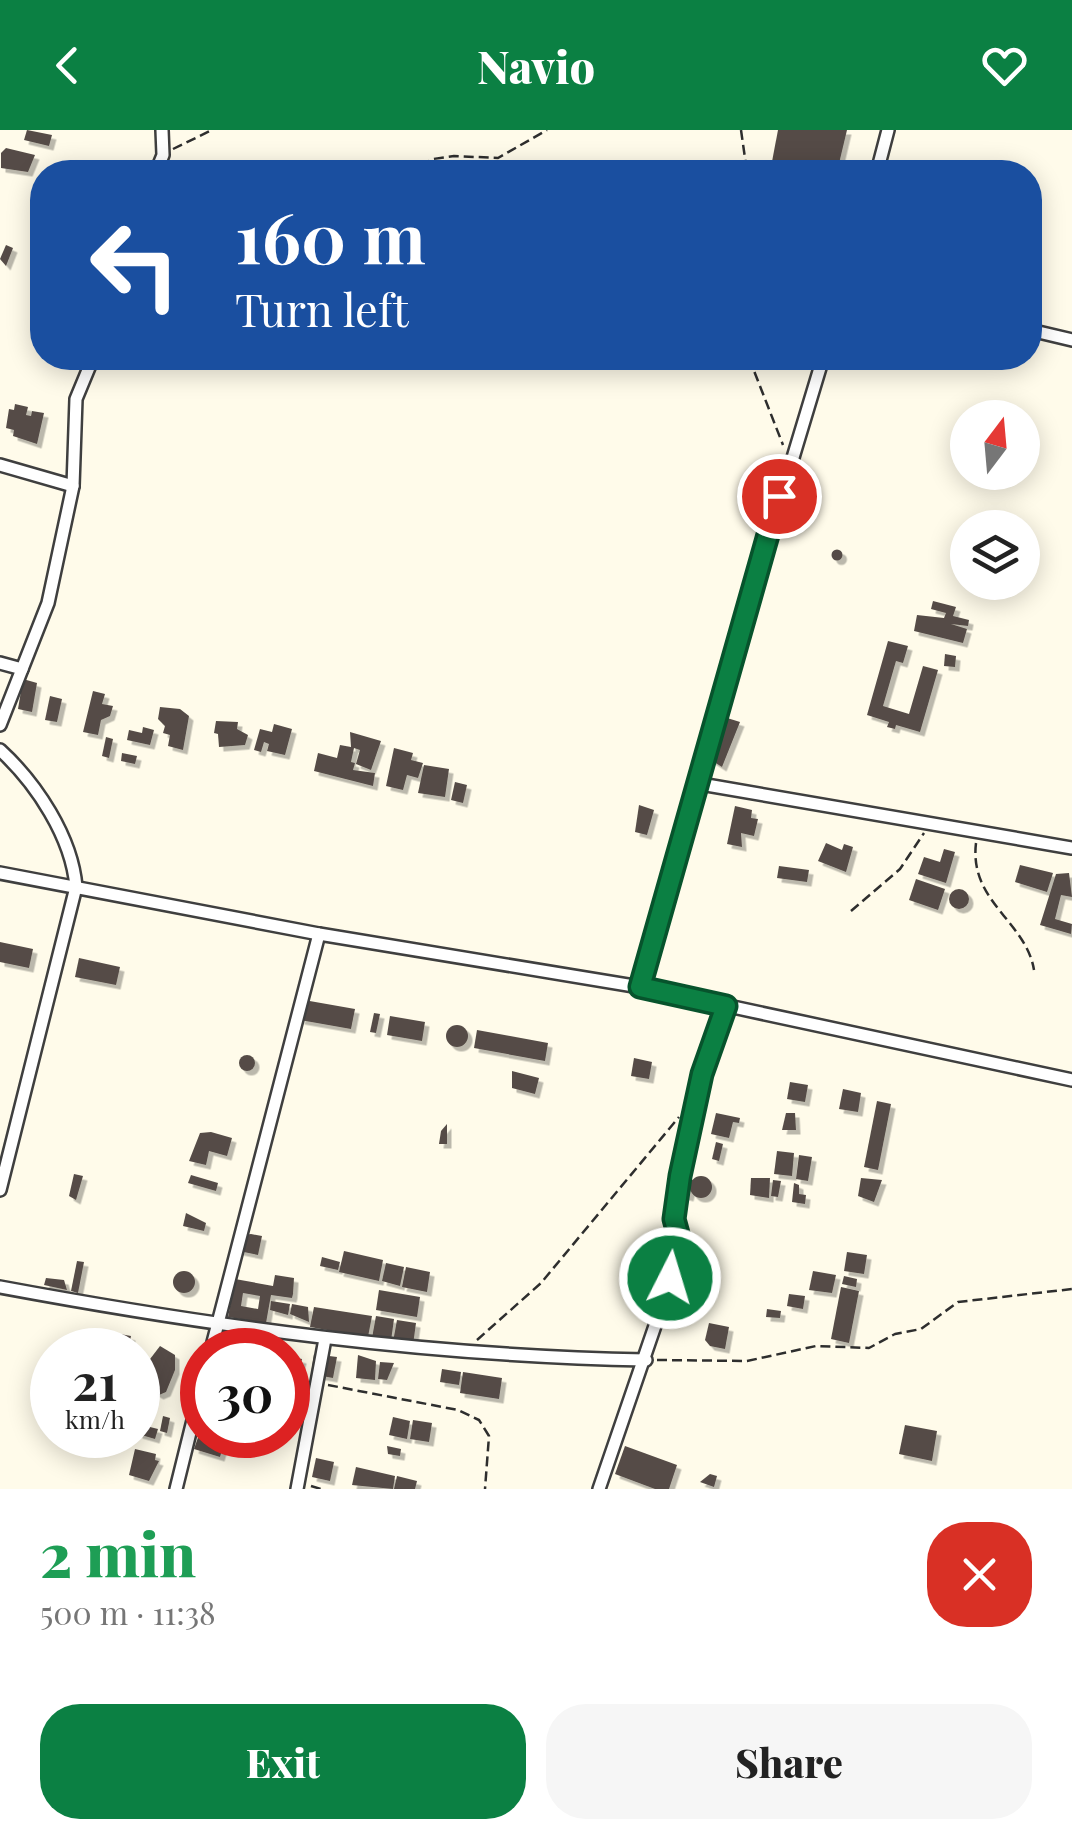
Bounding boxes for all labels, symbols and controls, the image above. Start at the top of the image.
text: Navio [477,35,595,95]
icon: back [40,38,95,93]
icon: heart [977,38,1032,93]
text: 160 m [235,188,426,282]
icon: left [70,200,200,330]
text: Turn left [235,278,409,338]
north arrow [950,400,1040,490]
map controls [950,400,1040,600]
pin [737,454,822,539]
icon: arrive [752,469,807,524]
button: layers [950,510,1040,600]
position arrow [618,1226,722,1330]
speed limit sign: 30 [180,1328,310,1458]
text: 21 [72,1347,118,1414]
text: km/h [65,1402,125,1435]
text: 2 min [40,1512,196,1592]
button: close [927,1522,1032,1627]
text: 500 m · 11:38 [40,1590,216,1633]
button: Exit [40,1704,526,1819]
button: Share [546,1704,1032,1819]

